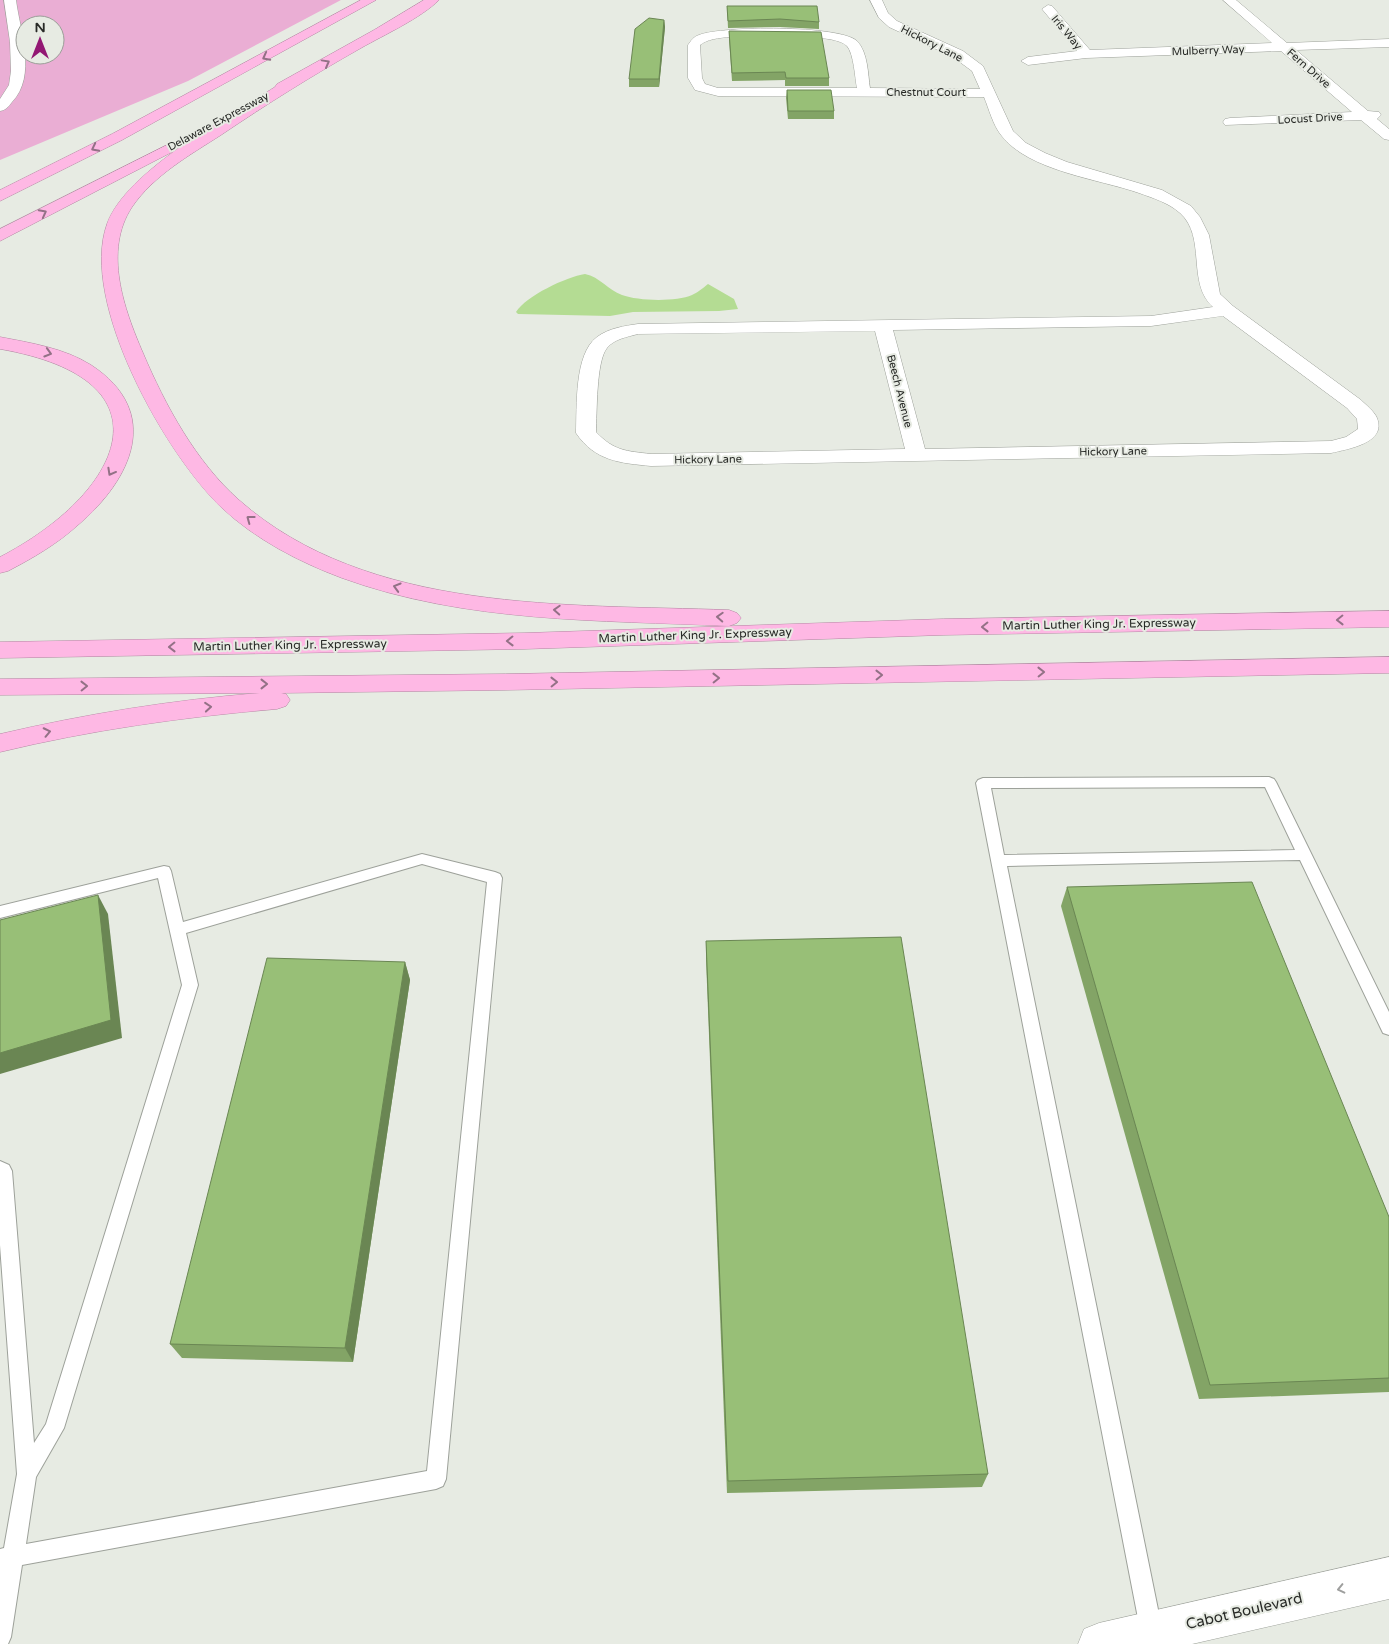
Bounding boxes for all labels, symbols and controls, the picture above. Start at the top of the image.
street label: Iris Way [1049,13,1085,52]
north arrow [15,15,65,65]
text: N [34,19,46,36]
street label: Hickory Lane [899,22,965,65]
street label: Mulberry Way [1171,43,1245,58]
street label: Fern Drive [1284,46,1333,91]
one-way arrow [262,51,271,61]
one-way arrow [320,59,329,69]
street label: Chestnut Court [886,86,966,99]
street label: Delaware Expressway [166,89,271,154]
street label: Locust Drive [1277,110,1343,127]
one-way arrow [91,142,100,152]
one-way arrow [38,209,47,219]
one-way arrow [43,348,51,358]
street label: Beech Avenue [884,353,915,429]
street label: Hickory Lane [1079,444,1147,459]
street label: Hickory Lane [674,452,742,467]
one-way arrow [107,467,117,476]
one-way arrow [246,516,256,525]
one-way arrow [393,583,401,593]
one-way arrow [553,604,561,615]
one-way arrow [715,612,723,623]
street label: Martin Luther King Jr. Expressway [1002,615,1196,633]
one-way arrow [1336,615,1344,625]
one-way arrow [981,621,989,632]
street label: Martin Luther King Jr. Expressway [598,625,793,645]
street label: Martin Luther King Jr. Expressway [193,636,387,654]
one-way arrow [505,636,513,646]
one-way arrow [168,642,176,652]
one-way arrow [1038,667,1046,677]
one-way arrow [876,670,883,680]
one-way arrow [713,673,721,684]
one-way arrow [550,676,558,687]
one-way arrow [260,679,268,689]
one-way arrow [80,681,88,691]
one-way arrow [204,701,212,712]
one-way arrow [43,728,52,738]
one-way arrow [1337,1583,1346,1594]
street label: Cabot Boulevard [1184,1589,1304,1633]

